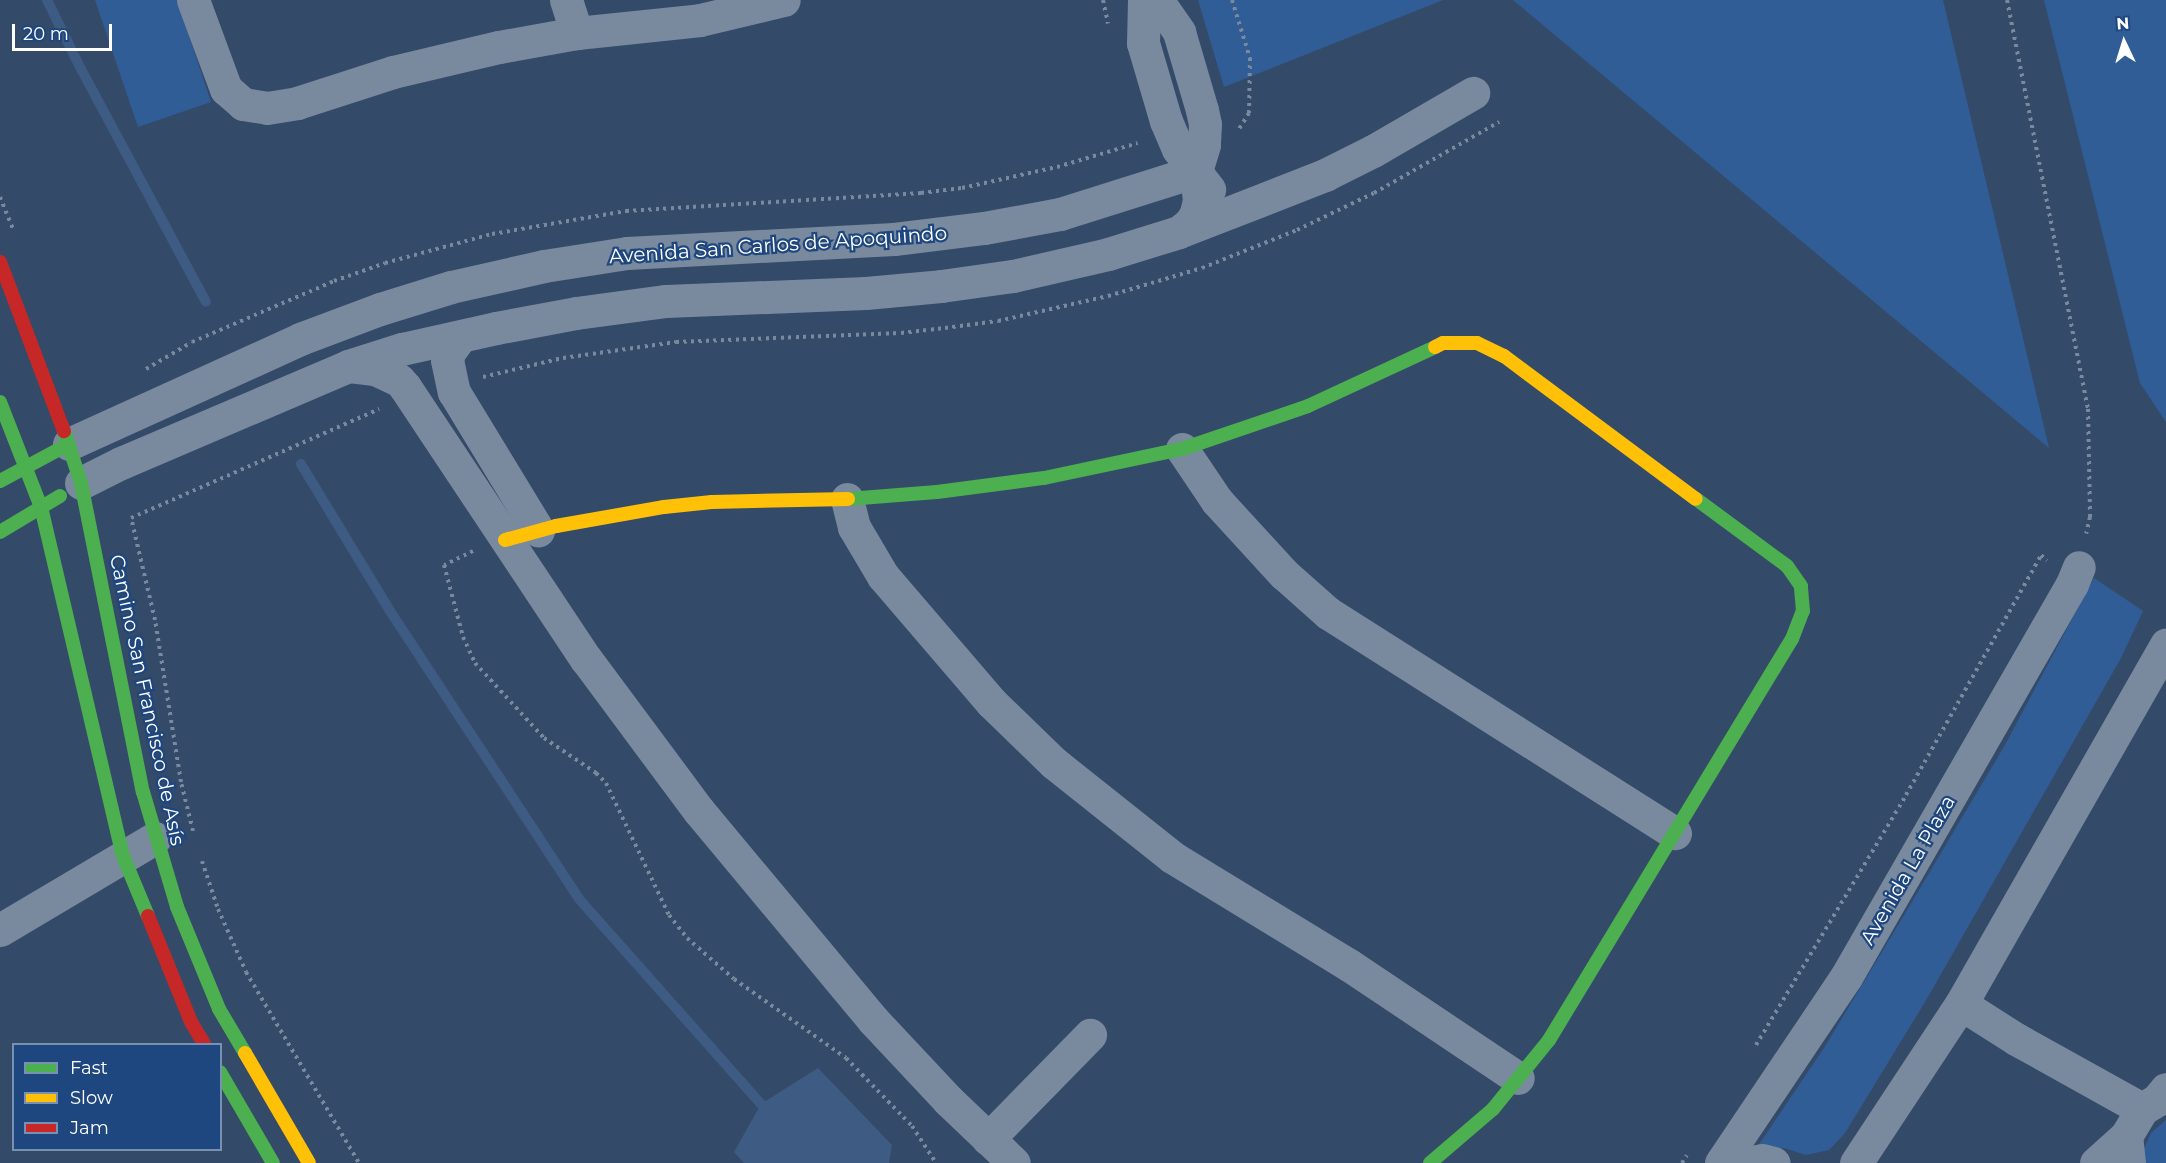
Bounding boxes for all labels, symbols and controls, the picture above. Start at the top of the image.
scale bar [15,12,116,50]
north arrow [2094,12,2154,72]
text: N [2116,14,2130,33]
text: 20 m [23,23,69,45]
street label: Avenida San Carlos de Apoquindo [608,221,948,269]
street label: Camino San Francisco de Asís [104,552,190,848]
street label: Avenida La Plaza [1856,791,1960,949]
legend [12,1043,222,1151]
text: Fast [70,1057,108,1079]
text: Slow [70,1087,113,1109]
text: Jam [70,1117,109,1139]

